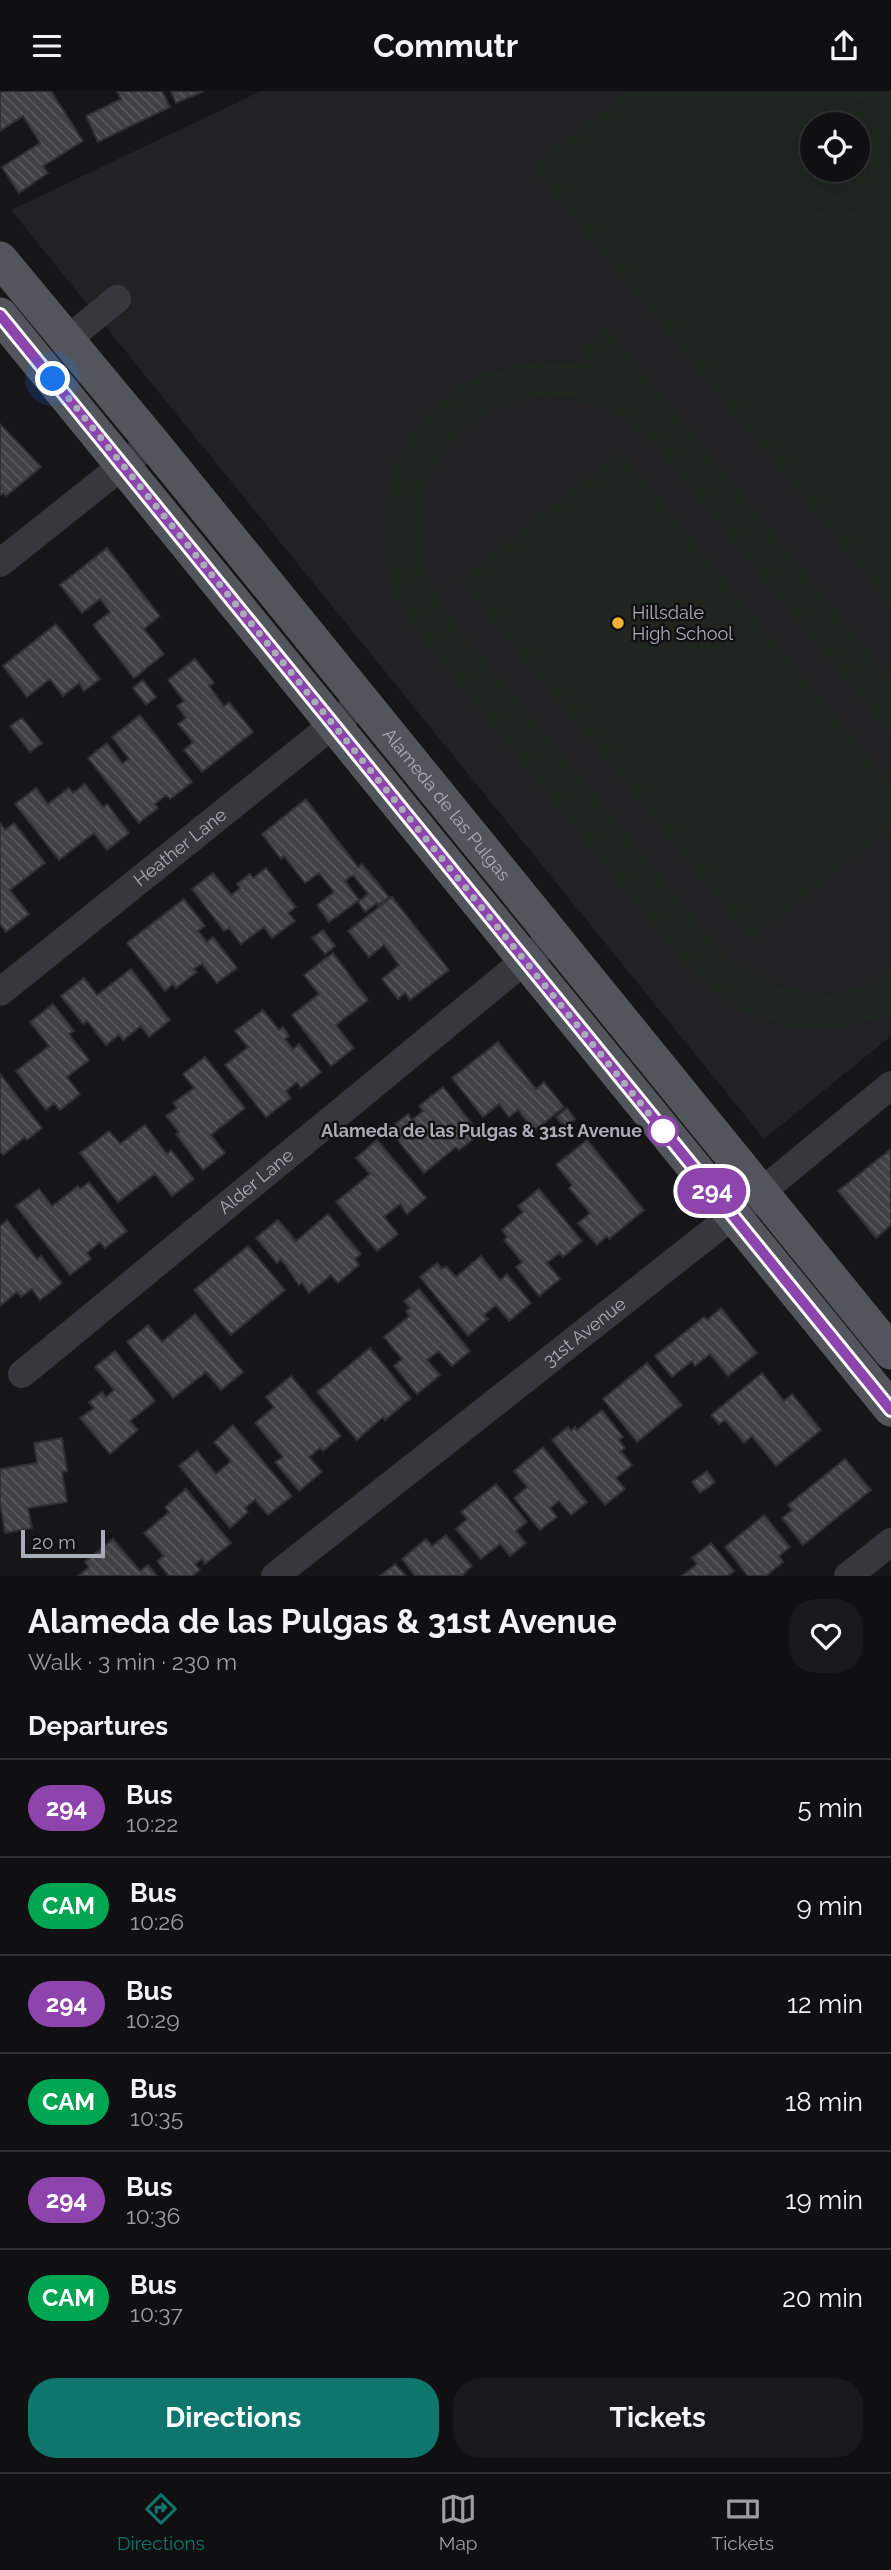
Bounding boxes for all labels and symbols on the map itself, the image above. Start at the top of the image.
your location [35,361,70,396]
place label: Hillsdale High School [632,602,733,644]
marker: Hillsdale High School [610,615,626,631]
street label: Alameda de las Pulgas [379,724,515,885]
street label: Heather Lane [129,803,231,890]
marker: Alameda de las Pulgas & 31st Avenue [648,1116,678,1146]
place label: Alameda de las Pulgas & 31st Avenue [321,1120,642,1141]
street label: Alder Lane [214,1144,298,1218]
line badge: 294 [672,1168,752,1214]
street label: 31st Avenue [539,1293,630,1371]
scale bar [21,1527,105,1559]

